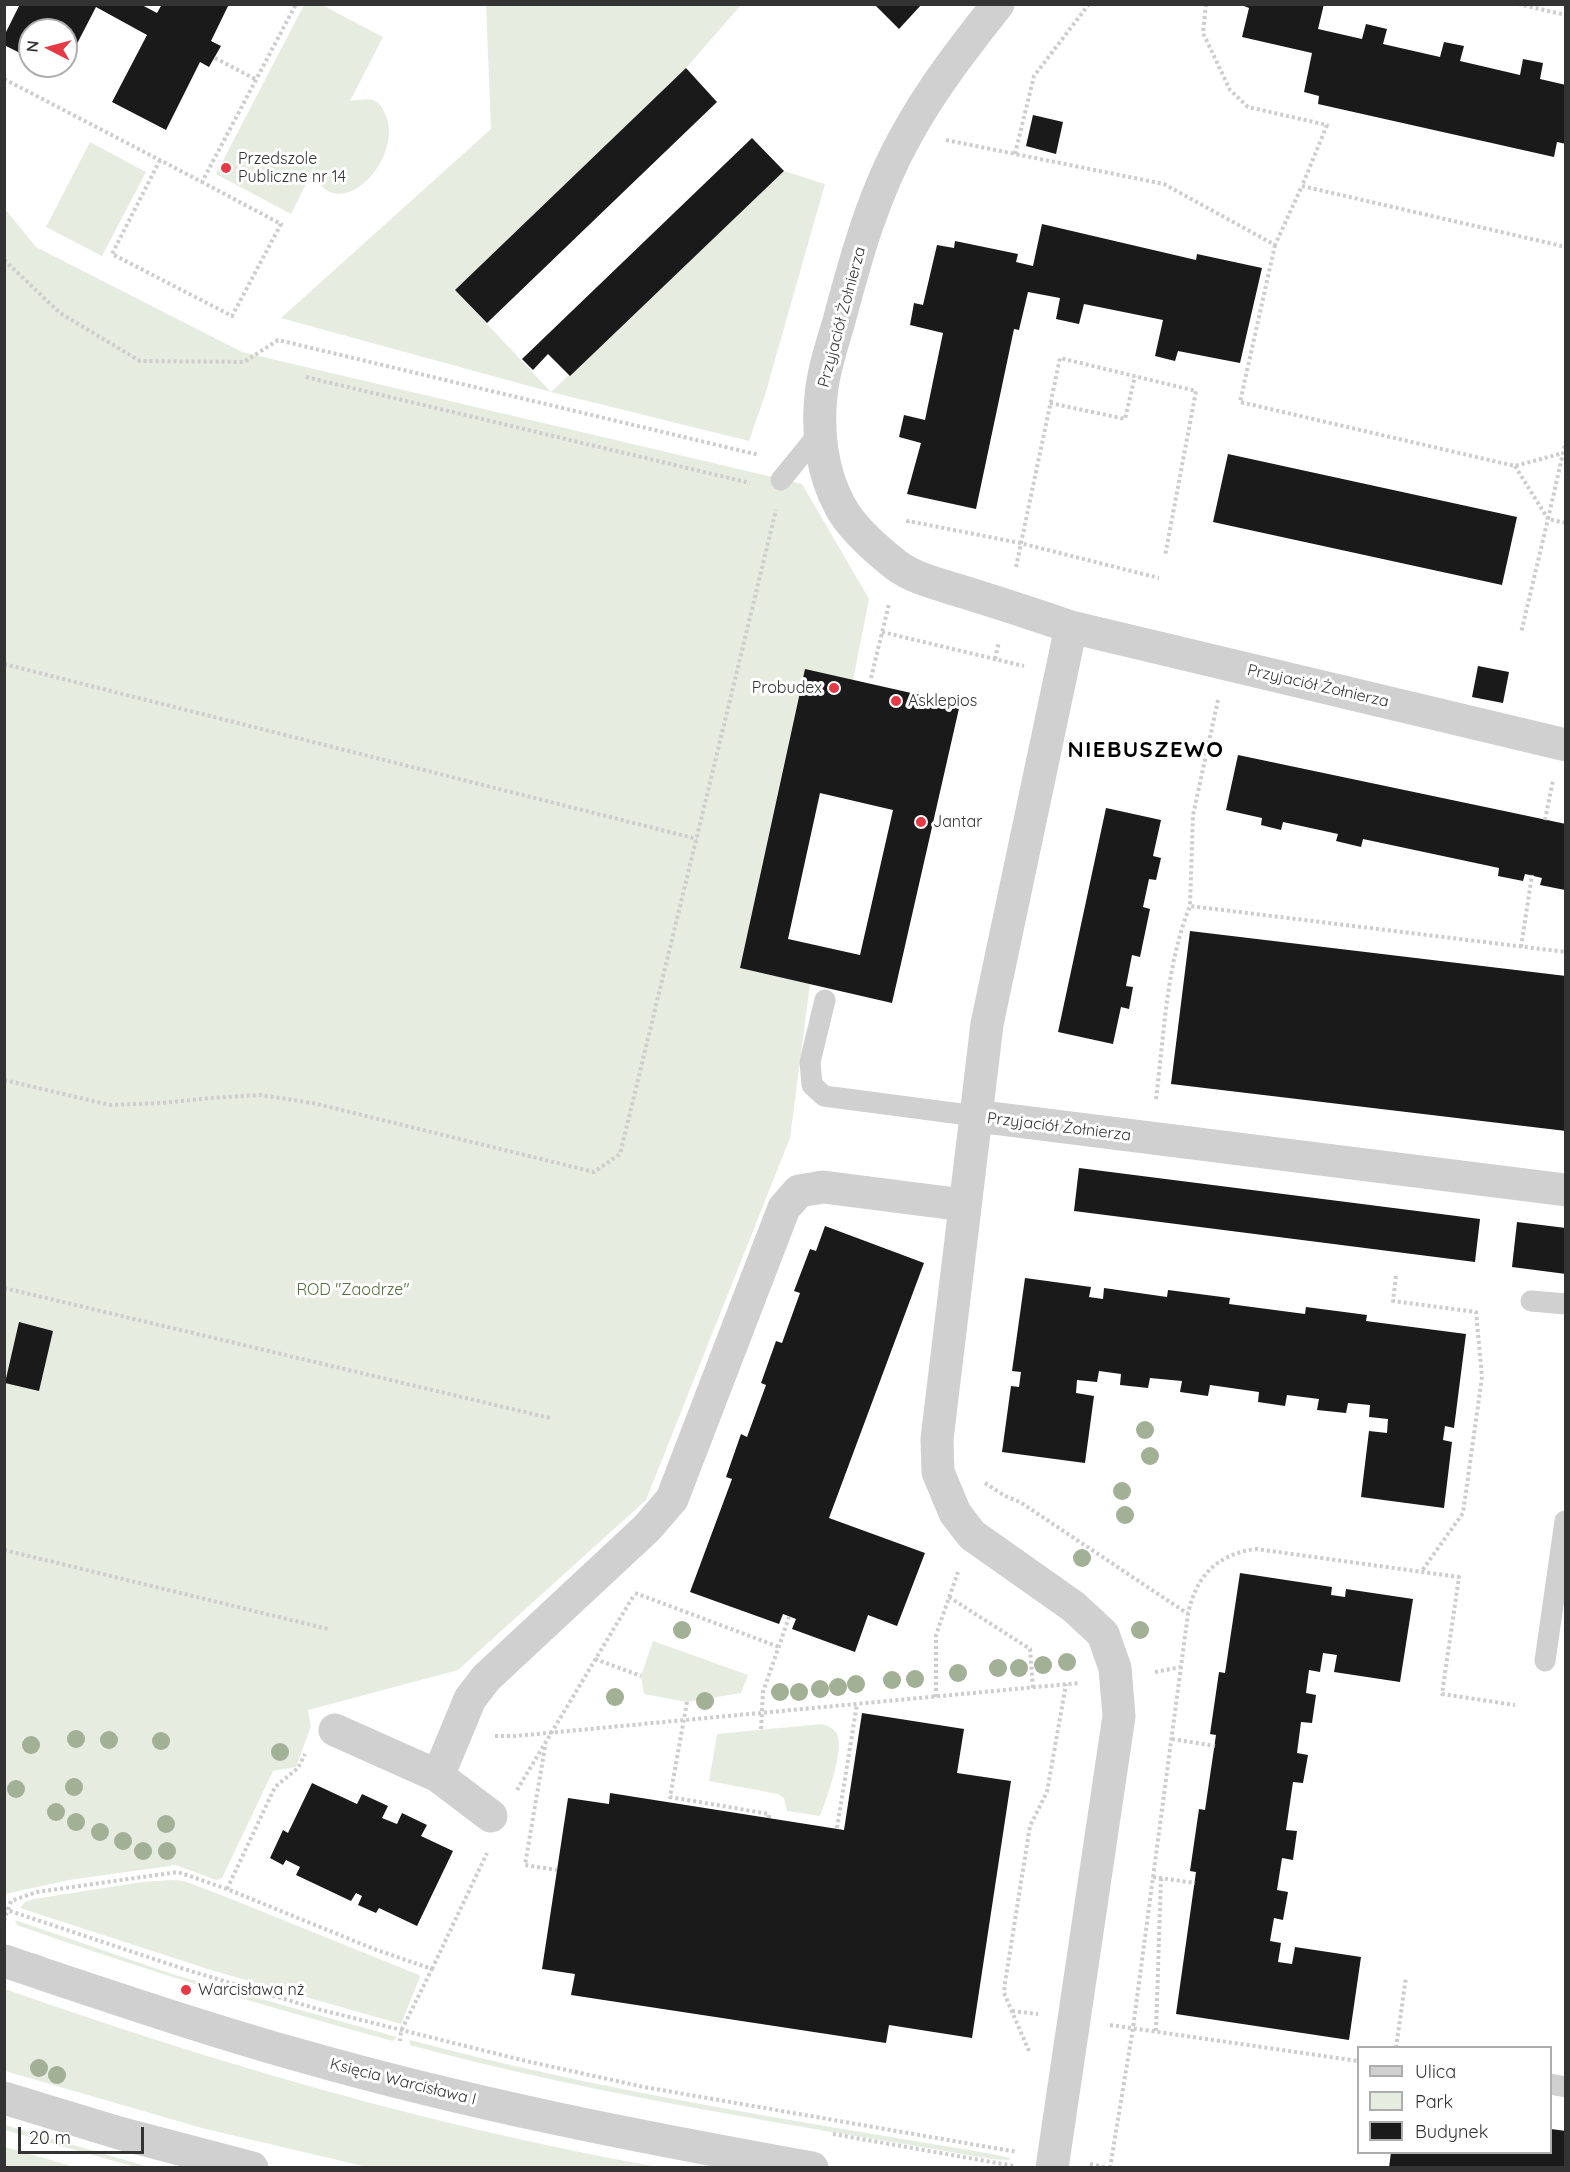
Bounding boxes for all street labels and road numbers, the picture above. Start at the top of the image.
street label: Przyjaciół Żołnierza [814,245,870,389]
street label: Przyjaciół Żołnierza [1245,660,1391,712]
street label: Przyjaciół Żołnierza [986,1109,1132,1145]
street label: Księcia Warcisława I [328,2055,478,2109]

